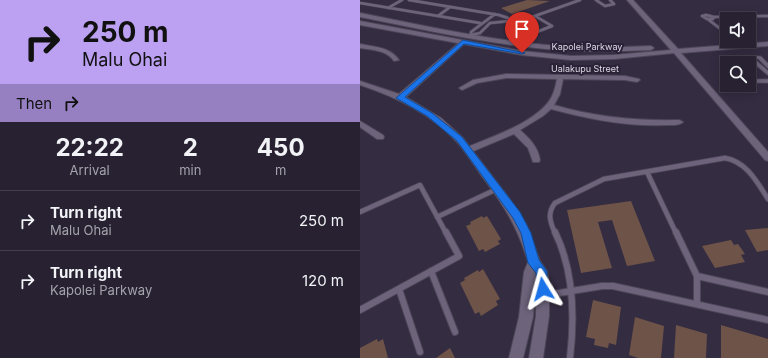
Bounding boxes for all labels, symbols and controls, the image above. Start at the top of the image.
pin [505,12,539,53]
map controls [720,12,756,92]
button: sound [720,12,756,48]
text: 250 m [82,15,169,49]
icon: right [16,16,68,68]
icon: arrive [511,18,533,40]
street label: Kapolei Parkway [552,41,622,52]
text: Malu Ohai [82,49,167,70]
button: search [720,56,756,92]
street label: Ualakupu Street [551,63,619,74]
icon: right [60,92,82,114]
text: Then [16,94,52,113]
text: 22:22 [55,133,124,162]
text: 2 [183,133,198,162]
text: 450 [257,133,305,162]
text: Arrival [70,162,110,178]
text: min [179,162,201,178]
text: m [275,162,286,178]
text: Turn right [50,203,122,222]
icon: right [16,210,38,232]
text: 250 m [299,211,344,230]
text: Malu Ohai [50,222,112,238]
text: Turn right [50,263,122,282]
position arrow [522,268,564,310]
icon: right [16,270,38,292]
text: 120 m [302,271,344,290]
text: Kapolei Parkway [50,282,152,298]

